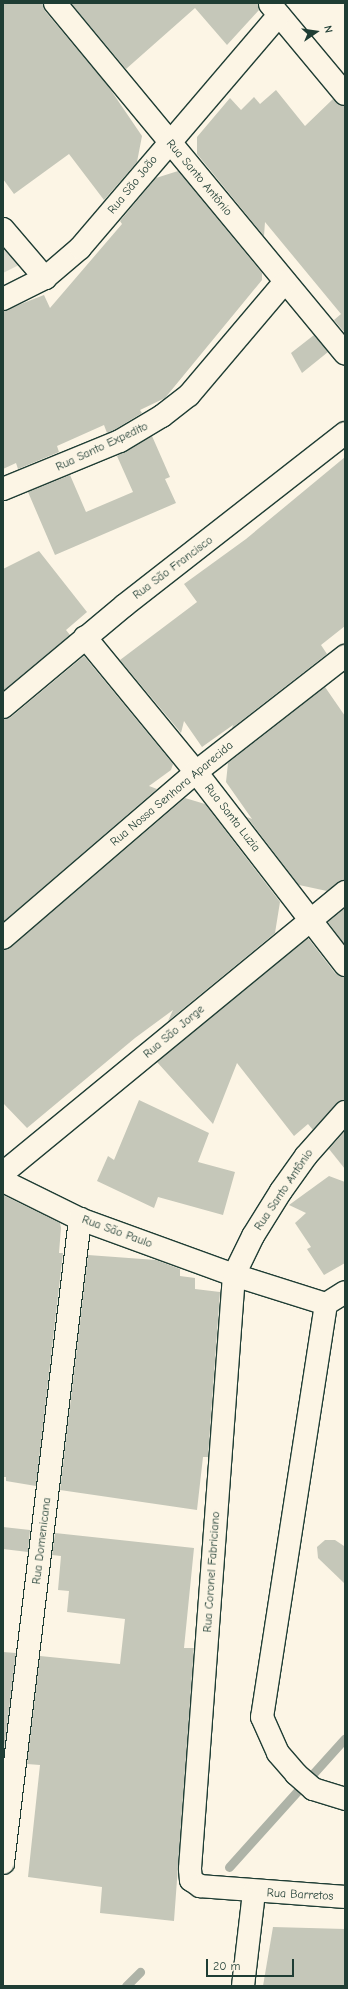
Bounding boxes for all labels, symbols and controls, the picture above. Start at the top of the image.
north arrow [296,12,336,52]
text: N [321,24,335,34]
street label: Rua Santo Antônio [163,137,235,219]
street label: Rua São João [105,153,161,217]
street label: Rua Santo Expedito [54,419,150,475]
street label: Rua São Francisco [130,533,216,603]
street label: Rua Nossa Senhora Aparecida [108,738,236,850]
street label: Rua Santa Luzia [201,781,263,855]
street label: Rua São Jorge [141,1002,207,1062]
street label: Rua Santo Antônio [251,1147,317,1233]
street label: Rua São Paulo [80,1213,154,1251]
street label: Rua Domenicana [30,1497,54,1585]
street label: Rua Coronel Fabriciano [201,1511,223,1633]
street label: Rua Barretos [266,1886,334,1904]
scale bar [208,1951,296,1977]
text: 20 m [213,1959,241,1973]

